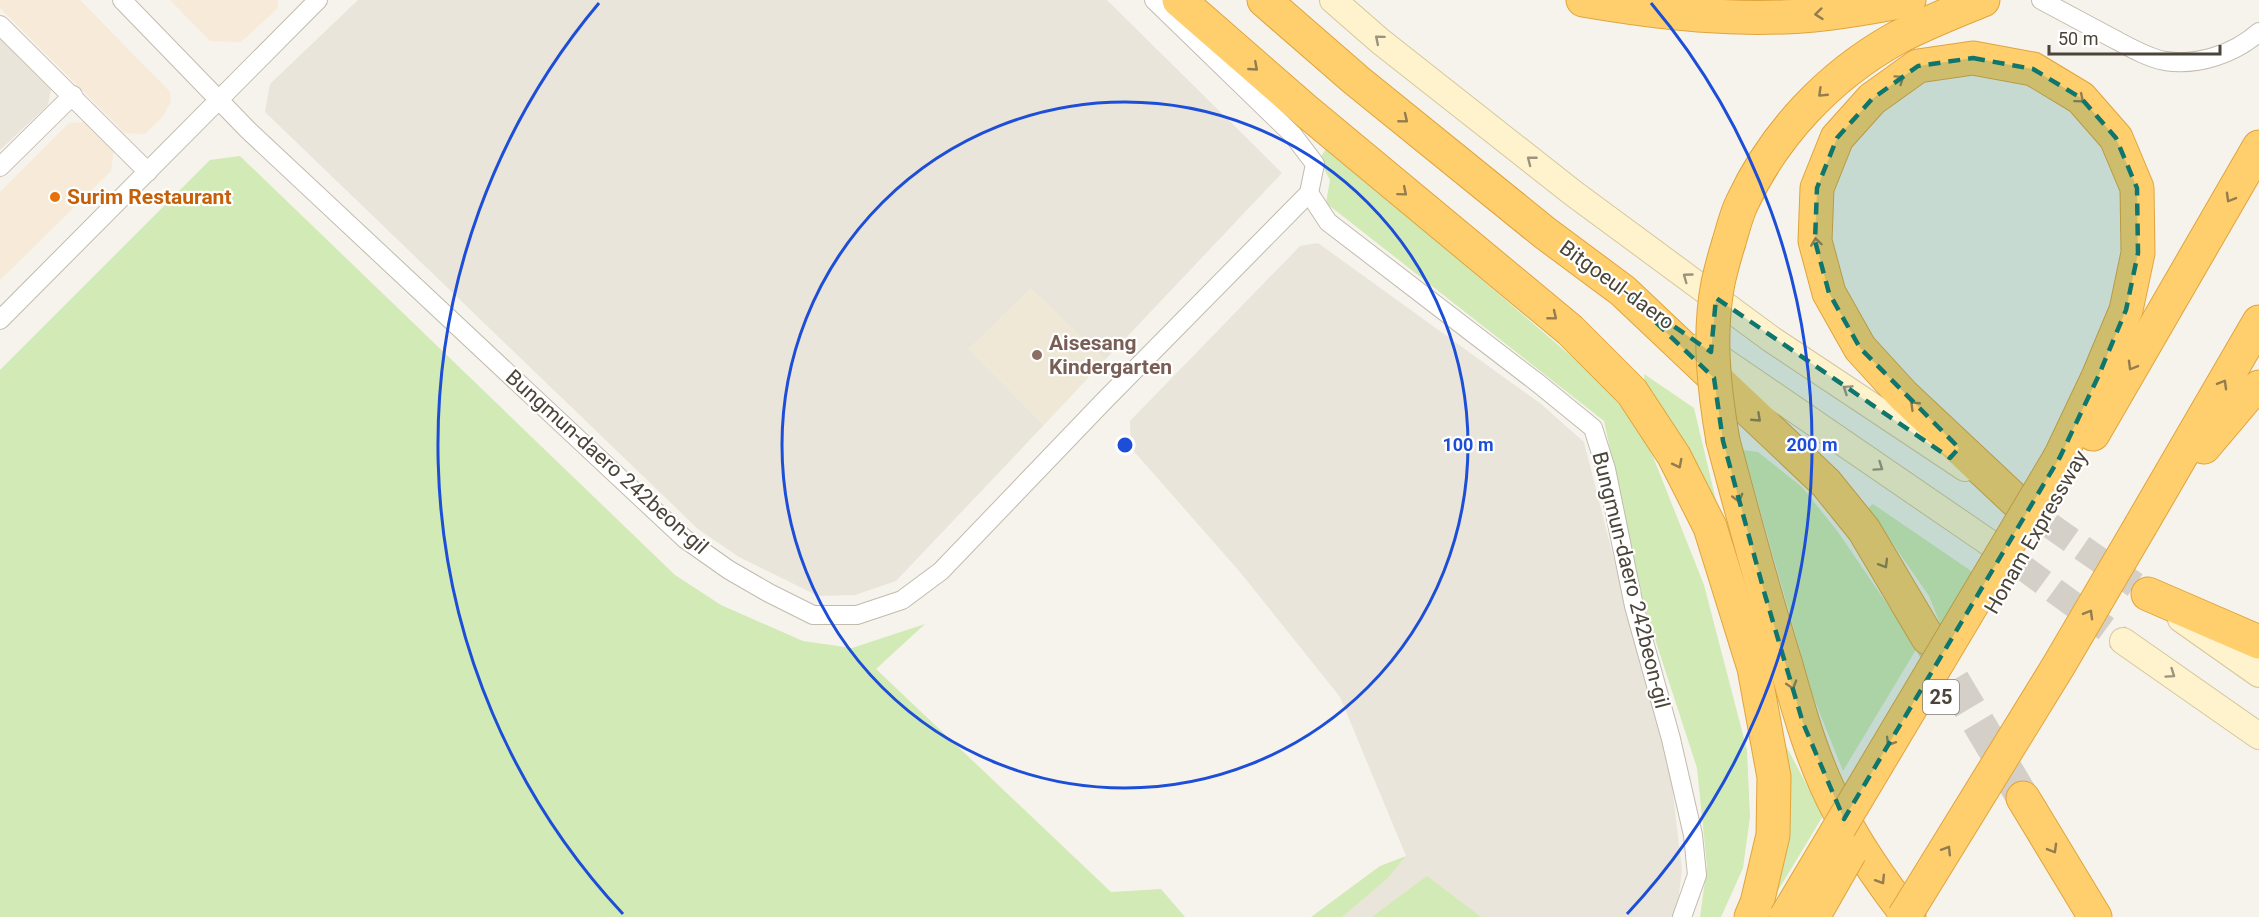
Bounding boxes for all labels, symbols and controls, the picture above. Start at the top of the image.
one-way arrow [1815,7,1824,20]
scale bar [2049,18,2220,56]
text: 50 m [2058,28,2098,49]
one-way arrow [1375,35,1386,46]
one-way arrow [1247,60,1258,71]
one-way arrow [1894,75,1905,86]
one-way arrow [1819,85,1830,96]
one-way arrow [2073,92,2084,103]
one-way arrow [1398,112,1409,123]
one-way arrow [1527,157,1538,168]
place label: Surim Restaurant [67,185,232,209]
one-way arrow [1396,185,1407,196]
marker: Surim Restaurant [48,190,62,204]
one-way arrow [2225,191,2237,202]
street label: Bitgoeul-daero [1555,235,1679,335]
one-way arrow [1811,237,1823,247]
one-way arrow [1683,273,1694,284]
one-way arrow [1546,309,1557,320]
place label: Aisesang Kindergarten [1049,331,1172,379]
marker: Aisesang Kindergarten [1030,348,1044,362]
one-way arrow [2128,360,2139,370]
street label: Bungmun-daero 242beon-gil [501,365,713,559]
one-way arrow [2216,380,2227,390]
one-way arrow [1843,385,1854,396]
one-way arrow [1911,402,1922,413]
one-way arrow [1750,411,1761,422]
text: 100 m [1442,434,1494,455]
text: 200 m [1786,434,1838,455]
centre of rings [1115,435,1135,455]
street label: Honam Expressway [1979,446,2093,618]
street label: Bungmun-daero 242beon-gil [1587,449,1675,711]
one-way arrow [1671,458,1682,469]
one-way arrow [1872,460,1883,471]
one-way arrow [1731,492,1743,502]
one-way arrow [1877,558,1888,568]
one-way arrow [2081,610,2093,620]
one-way arrow [2164,667,2175,678]
one-way arrow [1785,679,1797,690]
road number: 25 [1923,680,1959,714]
one-way arrow [1886,736,1898,746]
one-way arrow [2045,843,2057,853]
one-way arrow [1940,846,1951,857]
one-way arrow [1874,874,1886,884]

